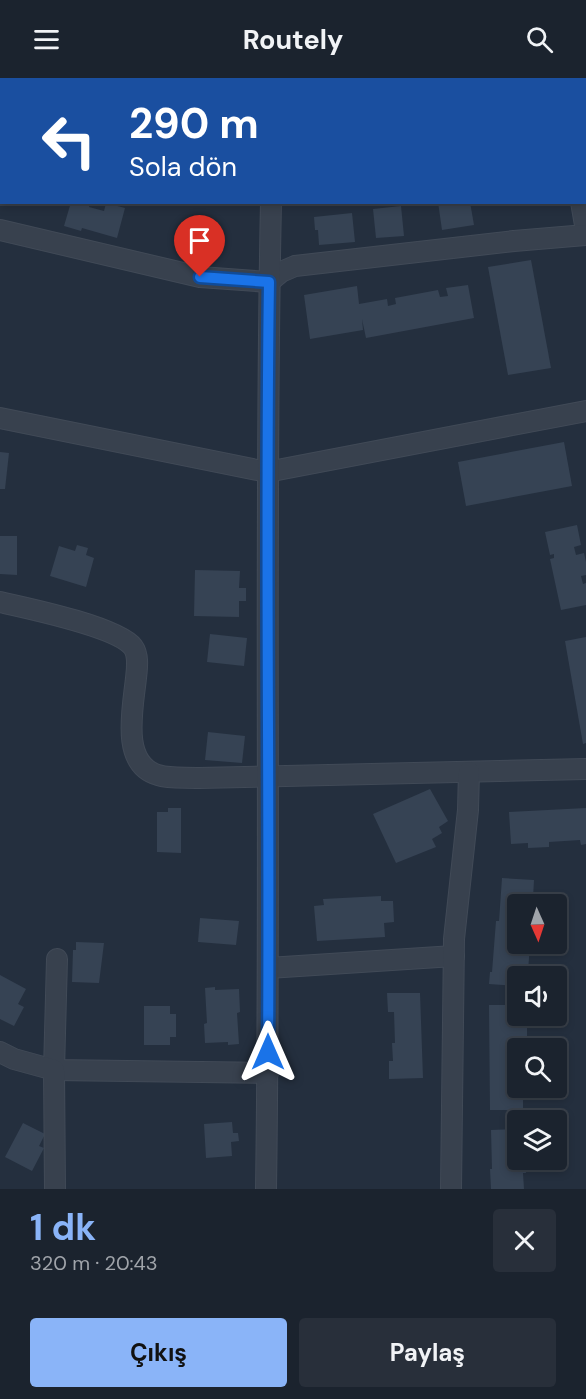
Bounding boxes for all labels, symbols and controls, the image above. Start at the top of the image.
text: Routely [243,22,343,57]
icon: menu [30,23,63,56]
icon: search [523,23,556,56]
text: 290 m [129,96,259,151]
icon: left [30,102,108,180]
text: Sola dön [129,149,237,184]
pin [174,215,225,277]
icon: arrive [183,224,216,257]
north arrow [507,894,567,954]
map controls [507,894,567,1170]
button: sound [507,966,567,1026]
position arrow [236,1020,300,1084]
button: search [507,1038,567,1098]
button: layers [507,1110,567,1170]
text: 1 dk [30,1204,96,1251]
button: close [493,1209,556,1272]
text: 320 m · 20:43 [30,1250,158,1276]
button: Çıkış [30,1318,287,1387]
button: Paylaş [299,1318,556,1387]

